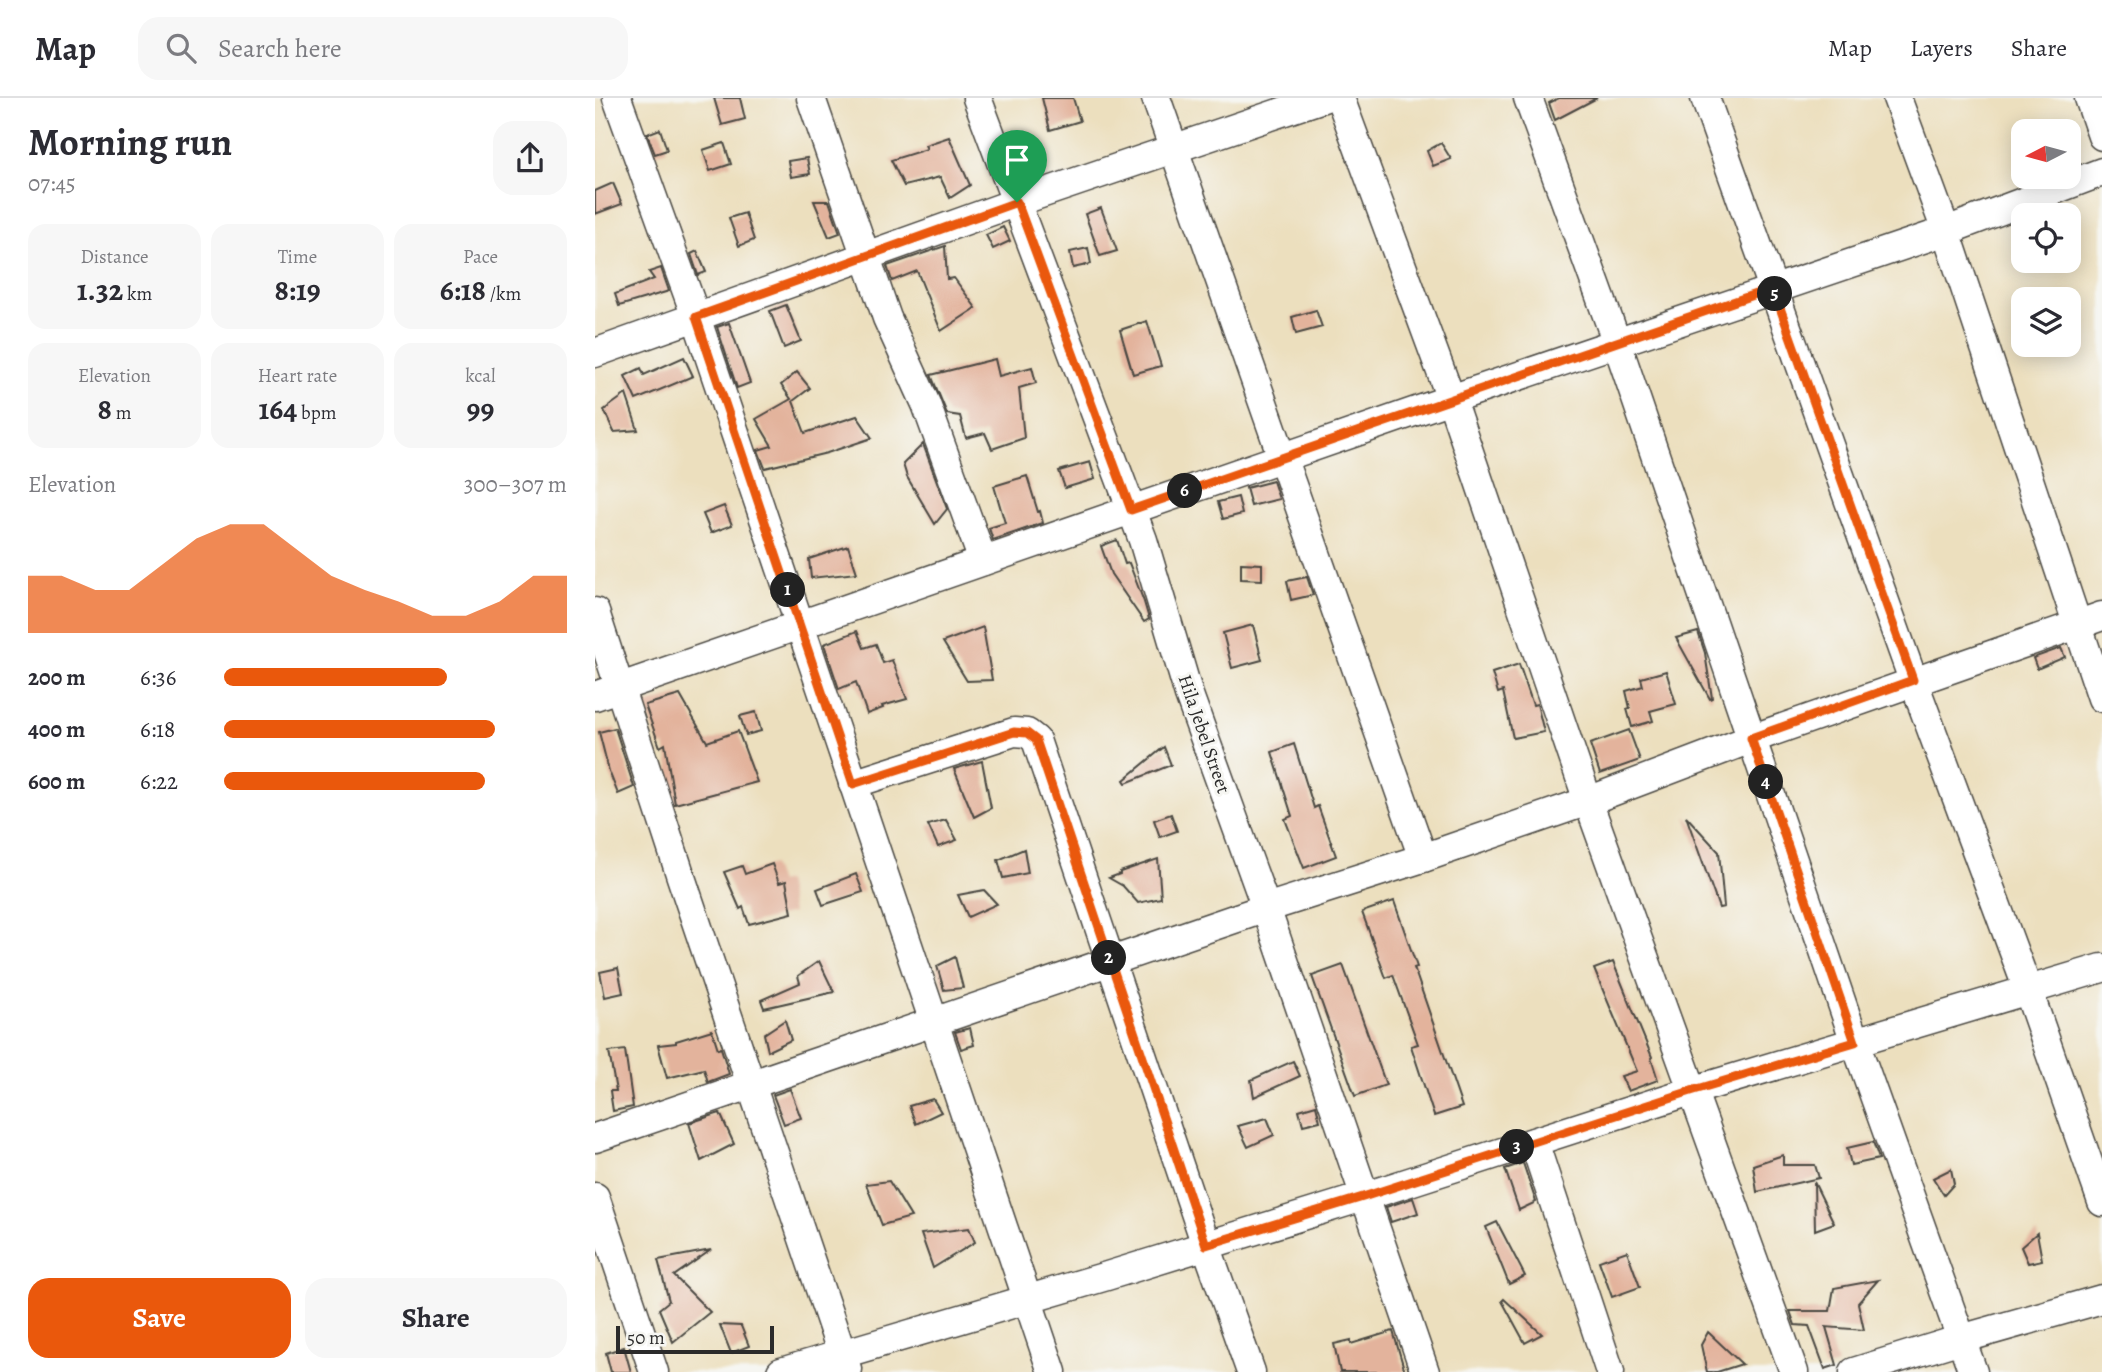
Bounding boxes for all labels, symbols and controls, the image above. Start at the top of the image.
search box [138,17,628,80]
text: Map [35,26,96,71]
icon: search [162,29,200,67]
text: Search here [218,31,342,66]
text: Map [1828,32,1872,64]
text: Layers [1910,32,1973,64]
text: Share [2011,32,2067,64]
text: Morning run [28,116,232,168]
north arrow [2011,119,2081,189]
map controls [2011,119,2081,357]
button: share [493,121,567,195]
pin [987,130,1047,202]
icon: arrive [998,141,1036,179]
text: 07:45 [28,168,76,199]
button: locate [2011,203,2081,273]
text: Distance [80,244,149,270]
text: Time [278,244,317,270]
text: Pace [463,244,498,270]
text: 1.32 [77,270,123,310]
text: 8:19 [274,270,321,310]
text: 6:18 [440,270,486,310]
pin: 5 [1757,276,1793,312]
text: 5 [1770,280,1779,306]
text: km [123,281,152,307]
text: /km [486,281,521,307]
button: layers [2011,287,2081,357]
text: Elevation [78,363,151,389]
text: Heart rate [258,363,337,389]
text: kcal [465,363,496,389]
text: 8 [98,389,112,429]
text: 164 [258,389,297,429]
text: 99 [467,389,494,429]
text: m [112,400,131,426]
text: bpm [297,400,337,426]
text: Elevation [28,469,116,500]
text: 300–307 m [464,469,567,500]
pin: 6 [1167,474,1203,508]
text: 6 [1180,477,1189,503]
pin: 1 [771,573,805,608]
text: 1 [784,576,791,602]
text: 200 m [28,662,86,693]
text: 6:36 [140,662,176,693]
street label: Hila Jebel Street [1172,671,1236,797]
text: 400 m [28,714,85,745]
text: 6:18 [140,714,175,745]
pin: 4 [1749,764,1783,800]
text: 600 m [28,766,85,797]
text: 6:22 [140,766,178,797]
text: 4 [1761,768,1770,794]
pin: 2 [1091,940,1127,976]
text: 2 [1104,944,1113,970]
pin: 3 [1499,1130,1535,1164]
text: 3 [1512,1133,1521,1159]
button: Save [28,1278,291,1358]
button: Share [305,1278,567,1358]
scale bar [616,1323,773,1355]
text: 50 m [627,1325,665,1351]

